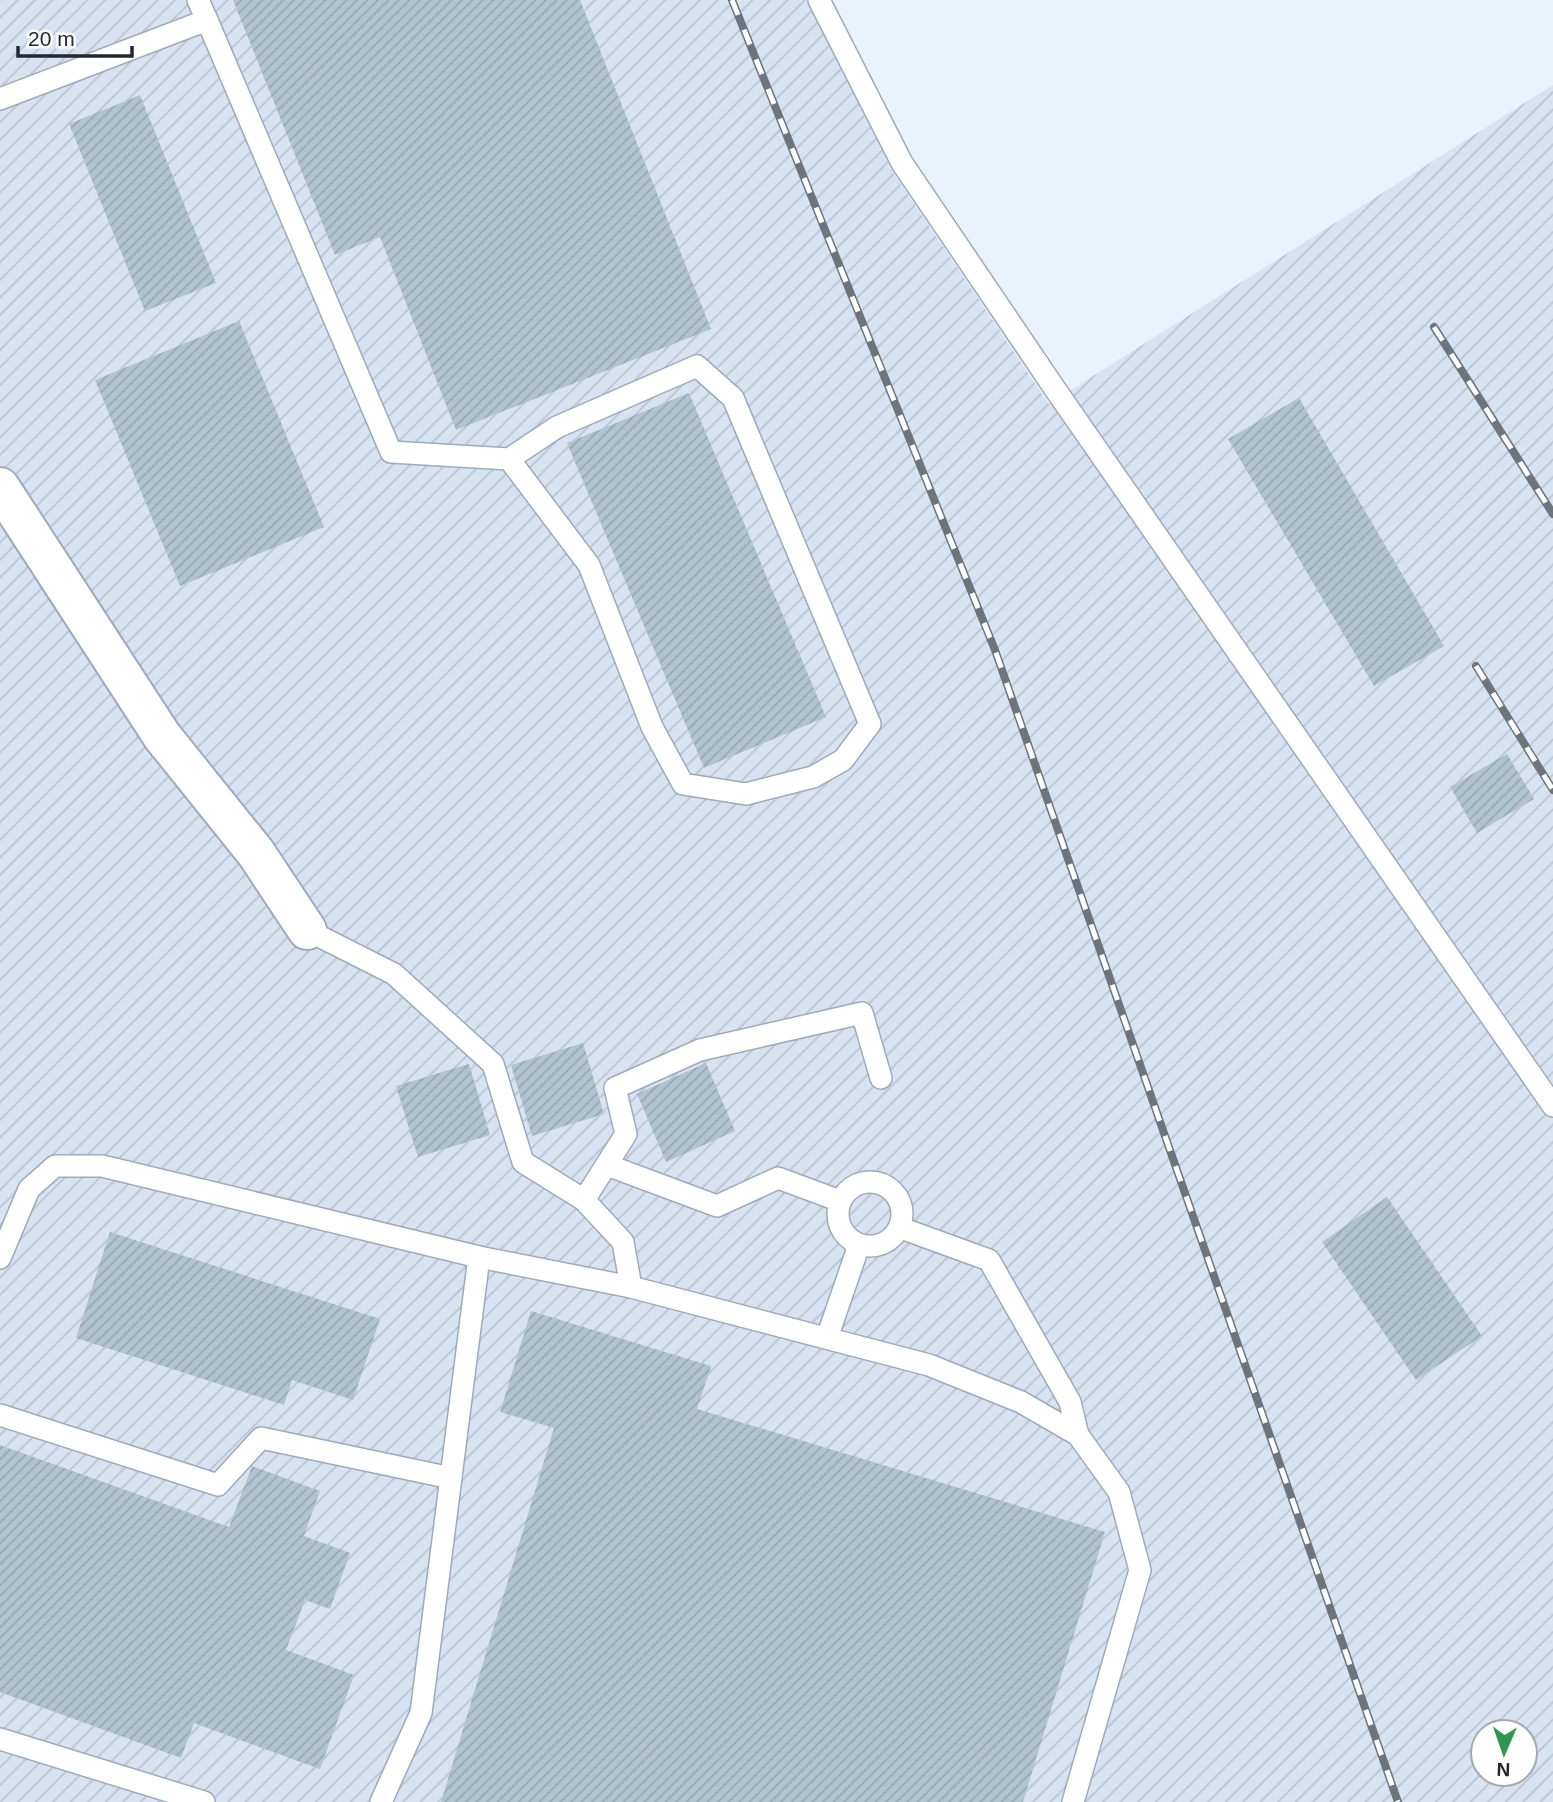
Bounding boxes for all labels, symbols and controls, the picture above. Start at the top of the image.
scale bar [18,14,131,58]
text: 20 m [28,27,75,50]
north arrow [1469,1718,1539,1788]
text: N [1496,1759,1511,1780]

